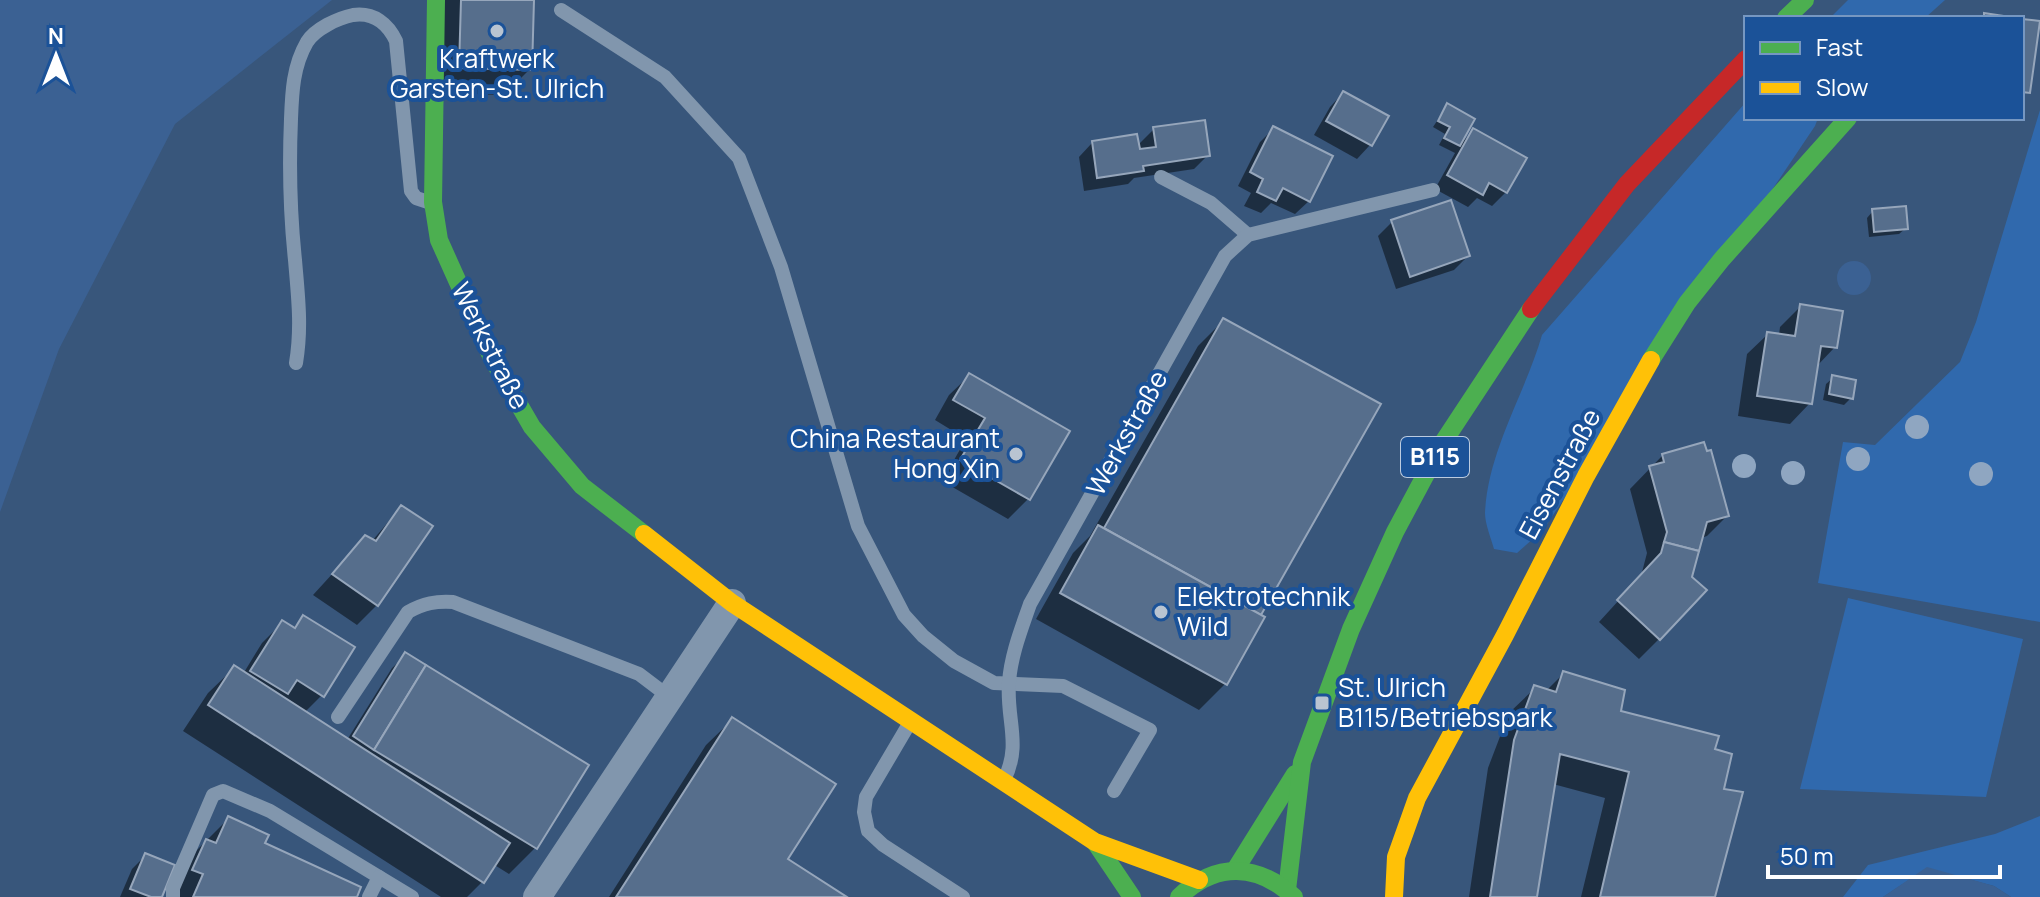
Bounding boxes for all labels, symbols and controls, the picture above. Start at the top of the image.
north arrow [16,16,96,96]
legend [1744,16,2024,120]
text: N [48,21,64,51]
marker: Kraftwerk Garsten-St. Ulrich [488,22,506,40]
text: Fast [1816,30,1863,63]
place label: Kraftwerk Garsten-St. Ulrich [390,40,604,106]
text: Slow [1816,70,1869,103]
street label: Werkstraße [444,276,538,415]
street label: Werkstraße [1077,363,1175,502]
street label: Eisenstraße [1510,402,1609,545]
place label: China Restaurant Hong Xin [790,420,1000,486]
road number: B115 [1401,437,1469,477]
marker: China Restaurant Hong Xin [1007,445,1025,463]
place label: Elektrotechnik Wild [1177,578,1351,644]
marker: Elektrotechnik Wild [1152,603,1170,621]
place label: St. Ulrich B115/Betriebspark [1338,669,1554,735]
marker: St. Ulrich B115/Betriebspark [1313,694,1331,712]
scale bar [1768,829,2000,879]
text: 50 m [1780,839,1834,872]

